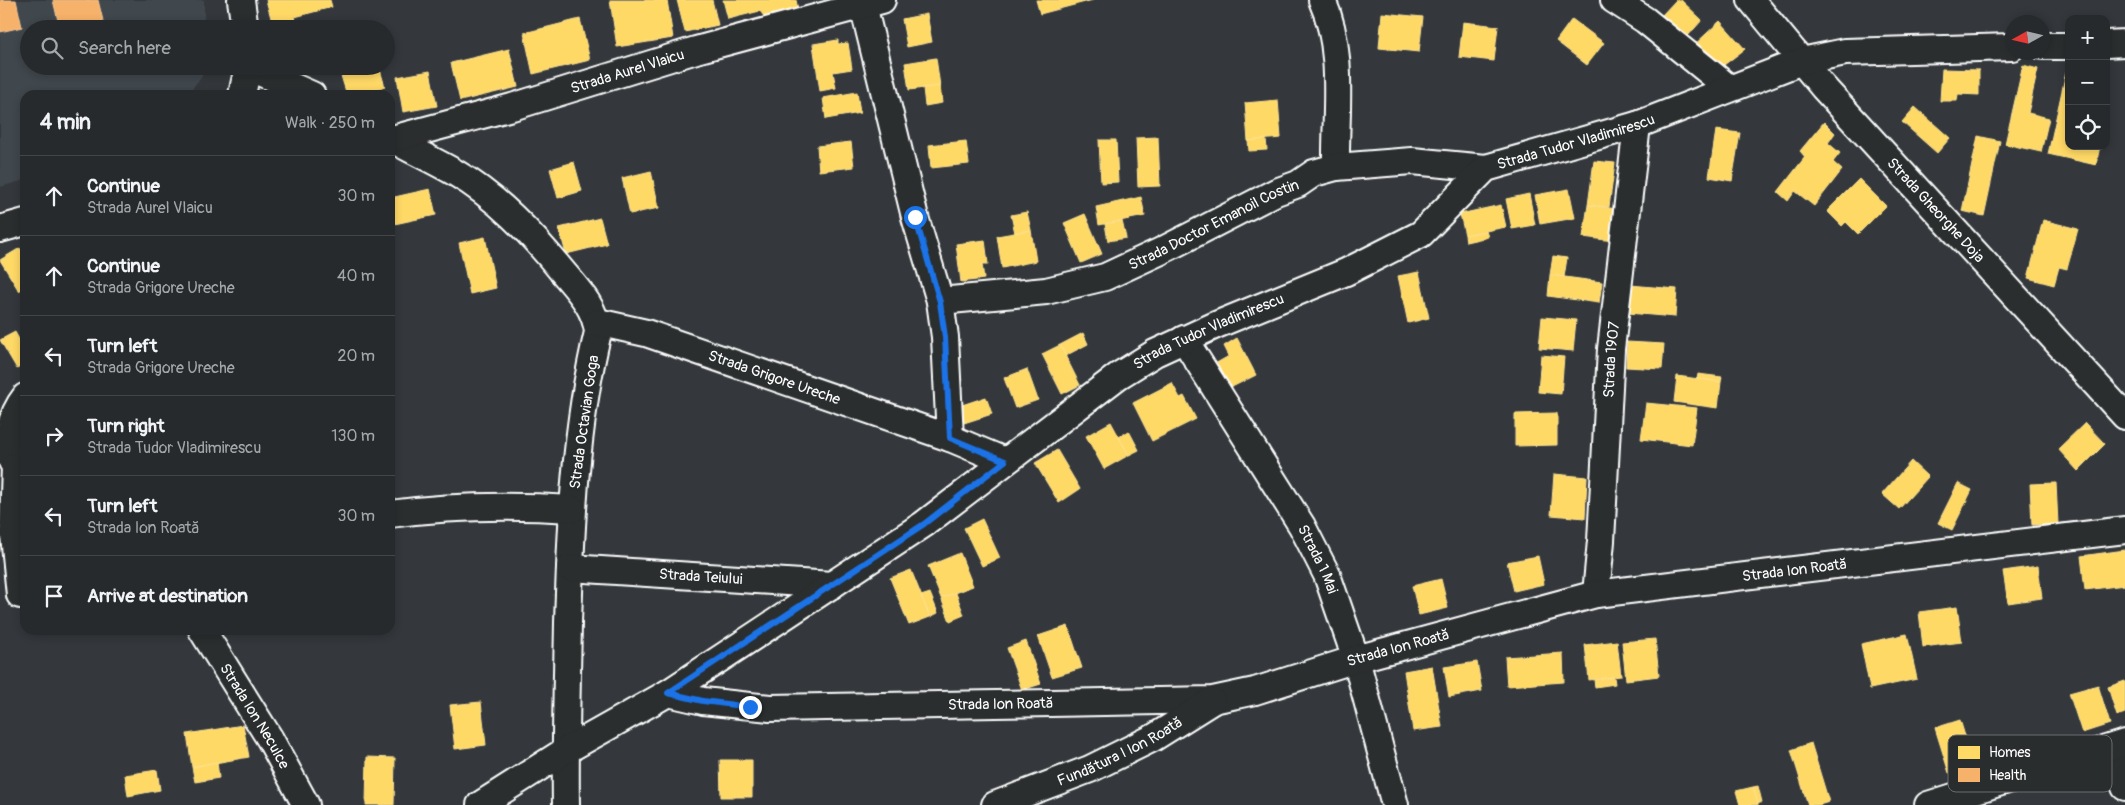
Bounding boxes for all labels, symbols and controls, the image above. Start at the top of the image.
north arrow [2005,15,2050,60]
map controls [2065,15,2110,150]
button: + [2065,15,2110,60]
search box [20,20,395,75]
icon: search [38,34,66,62]
text: Search here [78,36,171,60]
street label: Strada Aurel Vlaicu [568,45,687,98]
button: − [2065,60,2110,105]
button: locate [2065,105,2110,150]
text: 4 min [40,109,91,136]
street label: Strada Tudor Vladimirescu [1495,110,1658,174]
text: Walk · 250 m [285,113,375,133]
street label: Strada Gheorghe Doja [1883,154,1989,267]
text: Continue [87,174,160,198]
street label: Strada Doctor Emanoil Costin [1126,175,1302,275]
icon: ahead [40,182,68,210]
text: 30 m [337,186,375,206]
text: Strada Aurel Vlaicu [87,198,213,218]
route start [904,206,927,229]
text: Continue [87,254,160,278]
icon: ahead [40,262,68,290]
text: 40 m [337,266,375,286]
text: Strada Grigore Ureche [87,278,235,298]
street label: Strada Tudor Vladimirescu [1130,289,1287,374]
street label: Strada 1907 [1599,320,1624,398]
text: Turn left [87,334,157,358]
icon: left [40,342,68,370]
text: 20 m [337,346,375,366]
street label: Strada Grigore Ureche [706,346,843,410]
street label: Strada Octavian Goga [566,354,603,490]
text: Strada Grigore Ureche [87,358,235,378]
text: Turn right [87,414,165,438]
icon: right [40,422,68,450]
text: 130 m [331,426,375,446]
text: Strada Tudor Vladimirescu [87,438,261,458]
text: Turn left [87,494,157,518]
icon: left [40,502,68,530]
text: 30 m [337,506,375,526]
text: Strada Ion Roată [87,518,200,538]
street label: Strada 1 Mai [1293,522,1342,597]
street label: Strada Ion Roată [1741,555,1848,586]
street label: Strada Teiului [658,565,743,589]
icon: arrive [40,582,68,610]
text: Arrive at destination [87,584,248,608]
street label: Strada Ion Roată [1345,625,1452,671]
street label: Strada Ion Neculce [215,660,294,773]
street label: Strada Ion Roată [948,694,1054,715]
route end [739,696,762,719]
street label: Fundătura I Ion Roată [1055,713,1186,791]
legend [1948,735,2112,792]
text: Homes [1989,744,2031,761]
text: Health [1989,767,2026,784]

